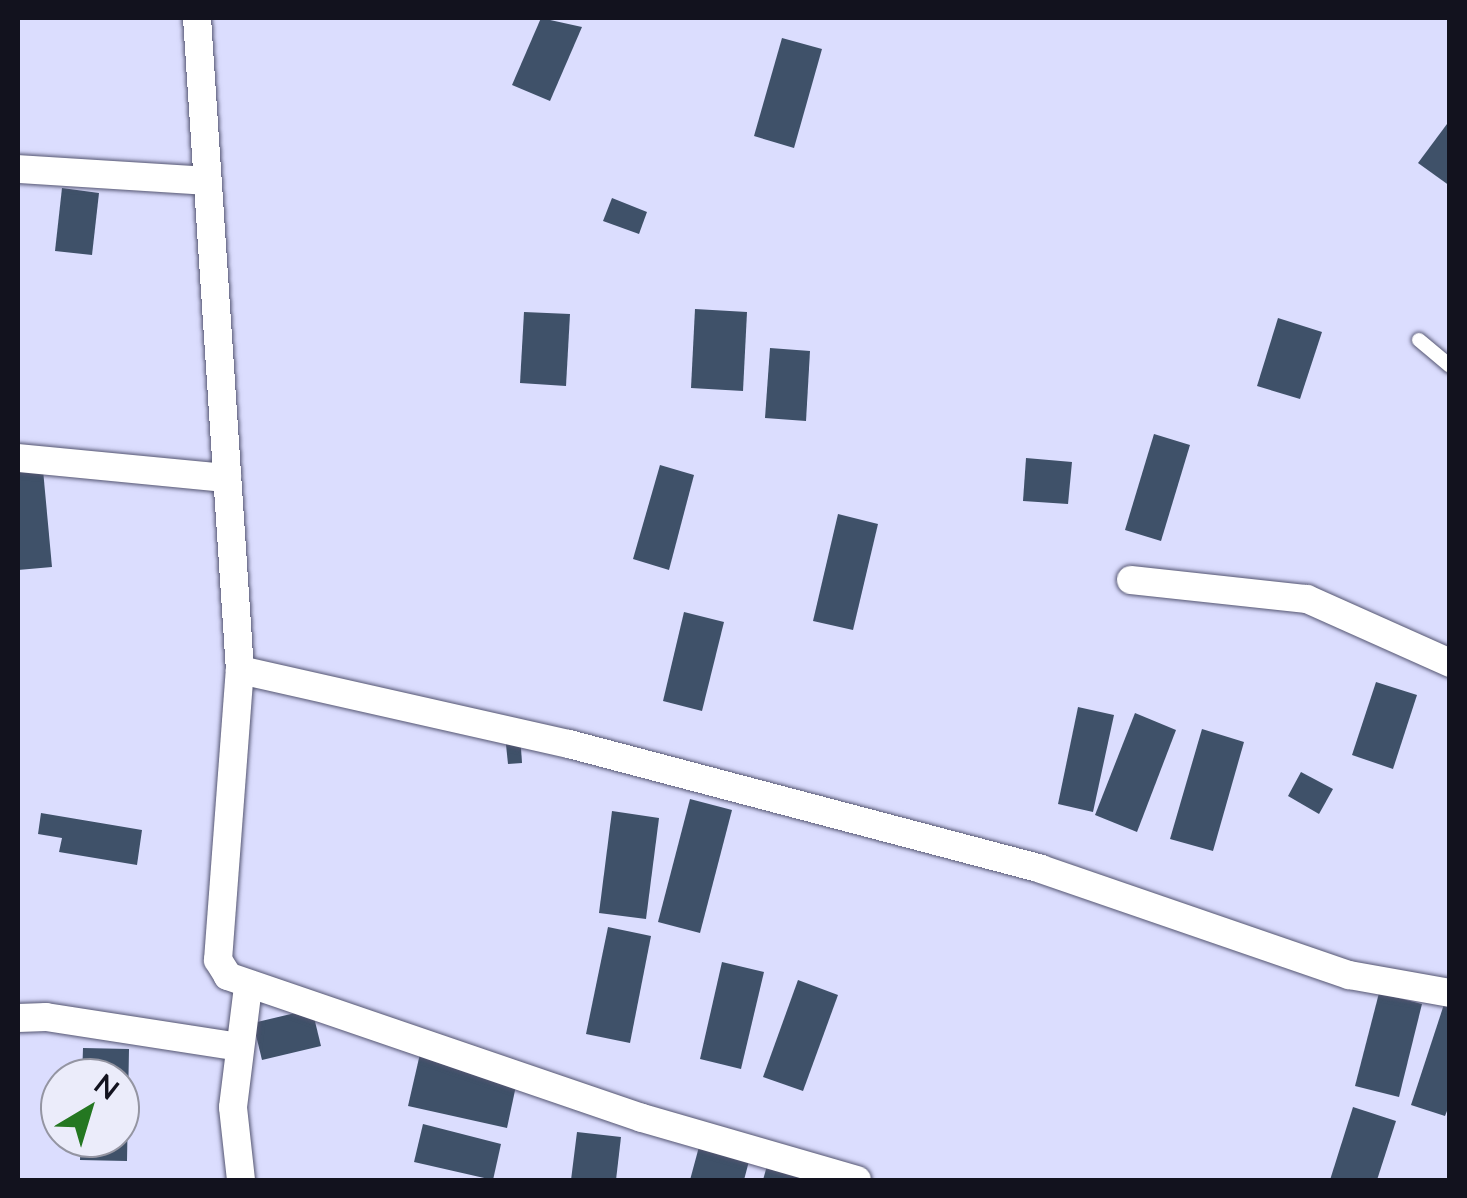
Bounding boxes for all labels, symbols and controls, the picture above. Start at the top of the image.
north arrow [40,1058,140,1158]
text: N [88,1066,126,1106]

